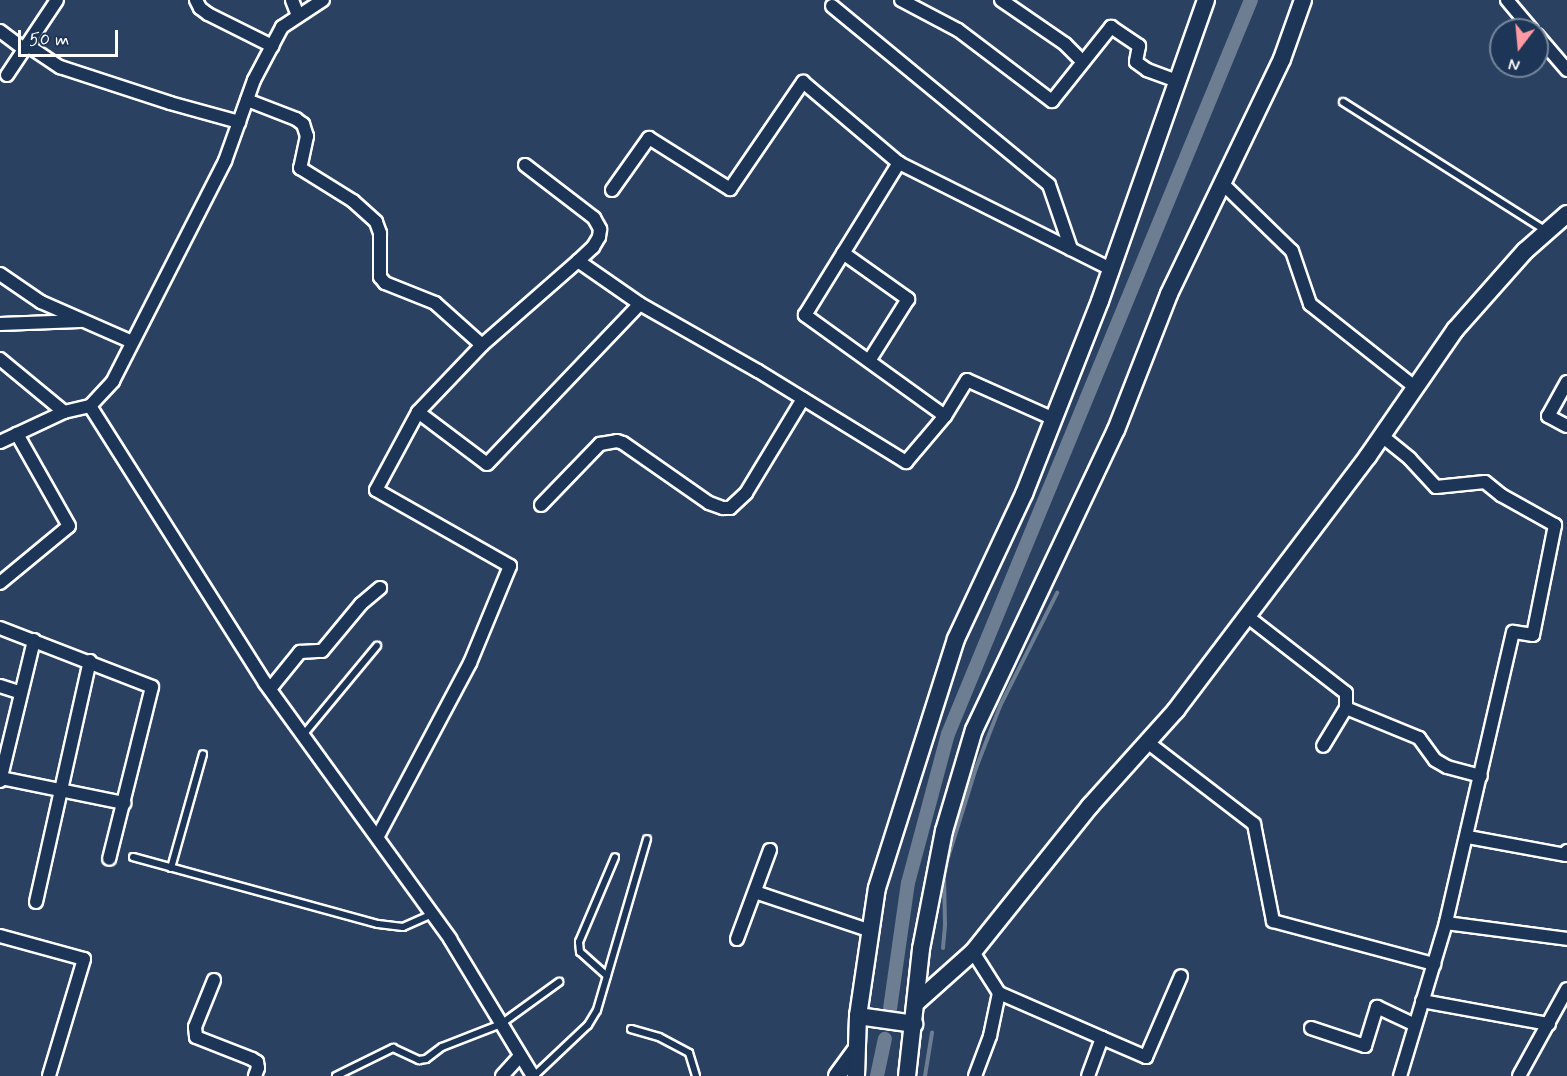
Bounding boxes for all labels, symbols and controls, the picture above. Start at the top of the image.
scale bar [21,18,122,56]
north arrow [1489,18,1549,78]
text: 50 m [29,28,69,52]
text: N [1506,52,1522,75]

